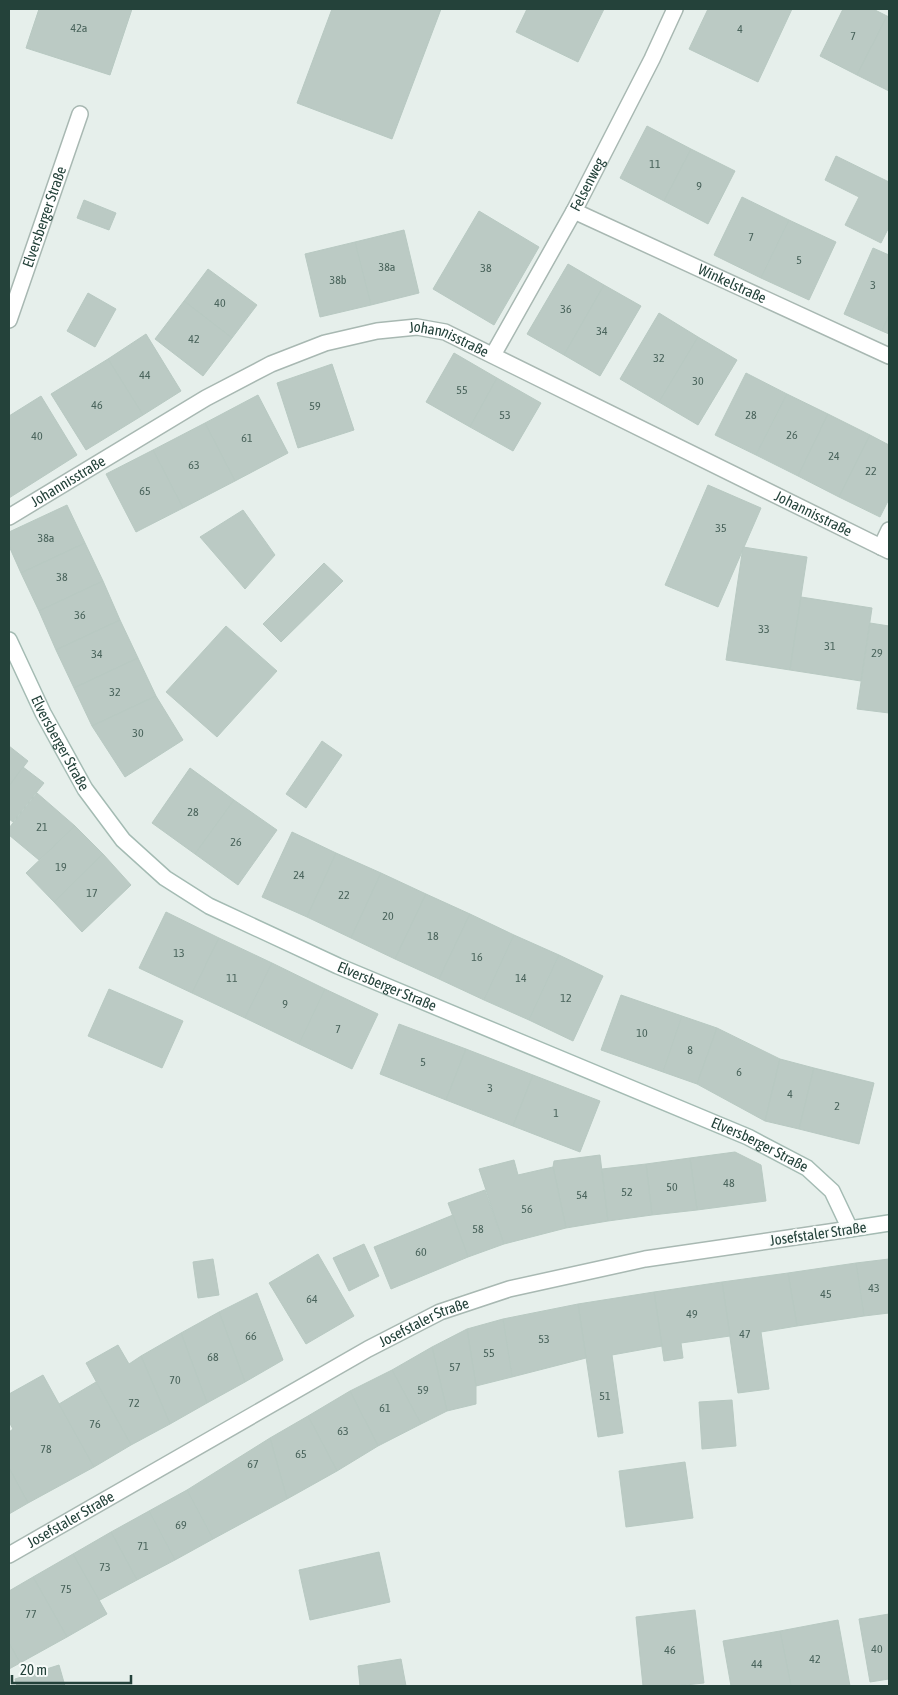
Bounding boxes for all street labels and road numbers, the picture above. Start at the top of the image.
street label: Felsenweg [566,154,608,214]
street label: Elversberger Straße [19,164,69,270]
street label: Winkelstraße [695,260,769,306]
street label: Johannisstraße [408,318,492,360]
street label: Johannisstraße [27,452,108,510]
street label: Johannisstraße [772,487,855,539]
street label: Elversberger Straße [28,692,93,794]
street label: Elversberger Straße [335,958,439,1014]
street label: Elversberger Straße [709,1114,811,1175]
street label: Josefstaler Straße [769,1218,868,1249]
street label: Josefstaler Straße [376,1294,471,1350]
street label: Josefstaler Straße [24,1487,117,1551]

